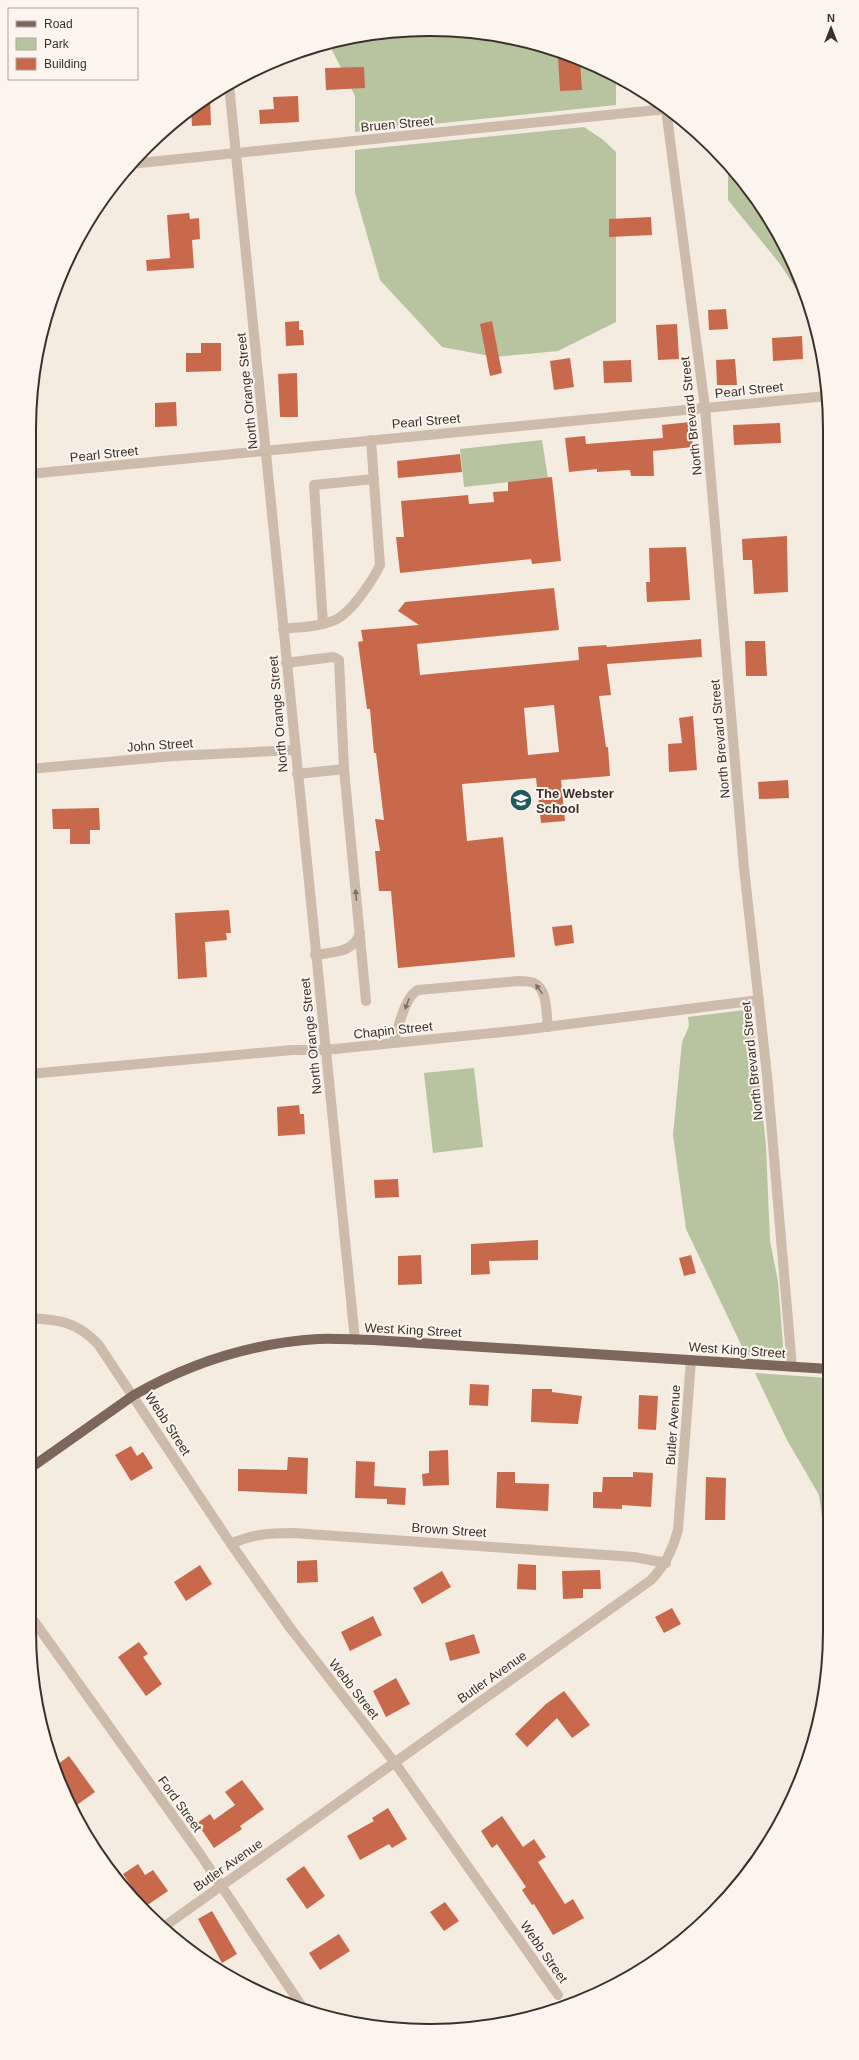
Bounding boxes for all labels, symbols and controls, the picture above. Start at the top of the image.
legend [8,8,138,80]
north arrow [811,8,851,48]
text: N [827,12,835,24]
text: Road [44,17,73,31]
text: Park [44,37,70,51]
text: Building [44,57,87,71]
street label: Bruen Street [360,113,434,135]
street label: North Orange Street [233,332,261,450]
street label: North Brevard Street [677,356,705,476]
street label: Pearl Street [714,379,784,401]
street label: Pearl Street [391,411,461,431]
street label: Pearl Street [69,443,139,465]
street label: North Orange Street [265,655,291,773]
street label: North Brevard Street [707,679,733,799]
street label: John Street [126,735,194,755]
place label: The Webster School [536,786,614,816]
school or university icon: The Webster School [508,787,534,813]
one-way arrow [353,889,359,901]
street label: North Orange Street [297,977,325,1095]
one-way arrow [535,984,543,995]
one-way arrow [403,998,409,1010]
street label: North Brevard Street [738,1001,766,1121]
street label: Chapin Street [353,1018,434,1042]
street label: West King Street [364,1320,462,1340]
street label: West King Street [688,1339,786,1361]
street label: Butler Avenue [663,1384,683,1466]
street label: Webb Street [142,1390,194,1459]
street label: Brown Street [411,1520,487,1540]
street label: Butler Avenue [455,1648,529,1706]
street label: Webb Street [326,1656,382,1722]
street label: Ford Street [155,1773,205,1835]
street label: Butler Avenue [191,1836,265,1894]
street label: Webb Street [517,1918,571,1986]

